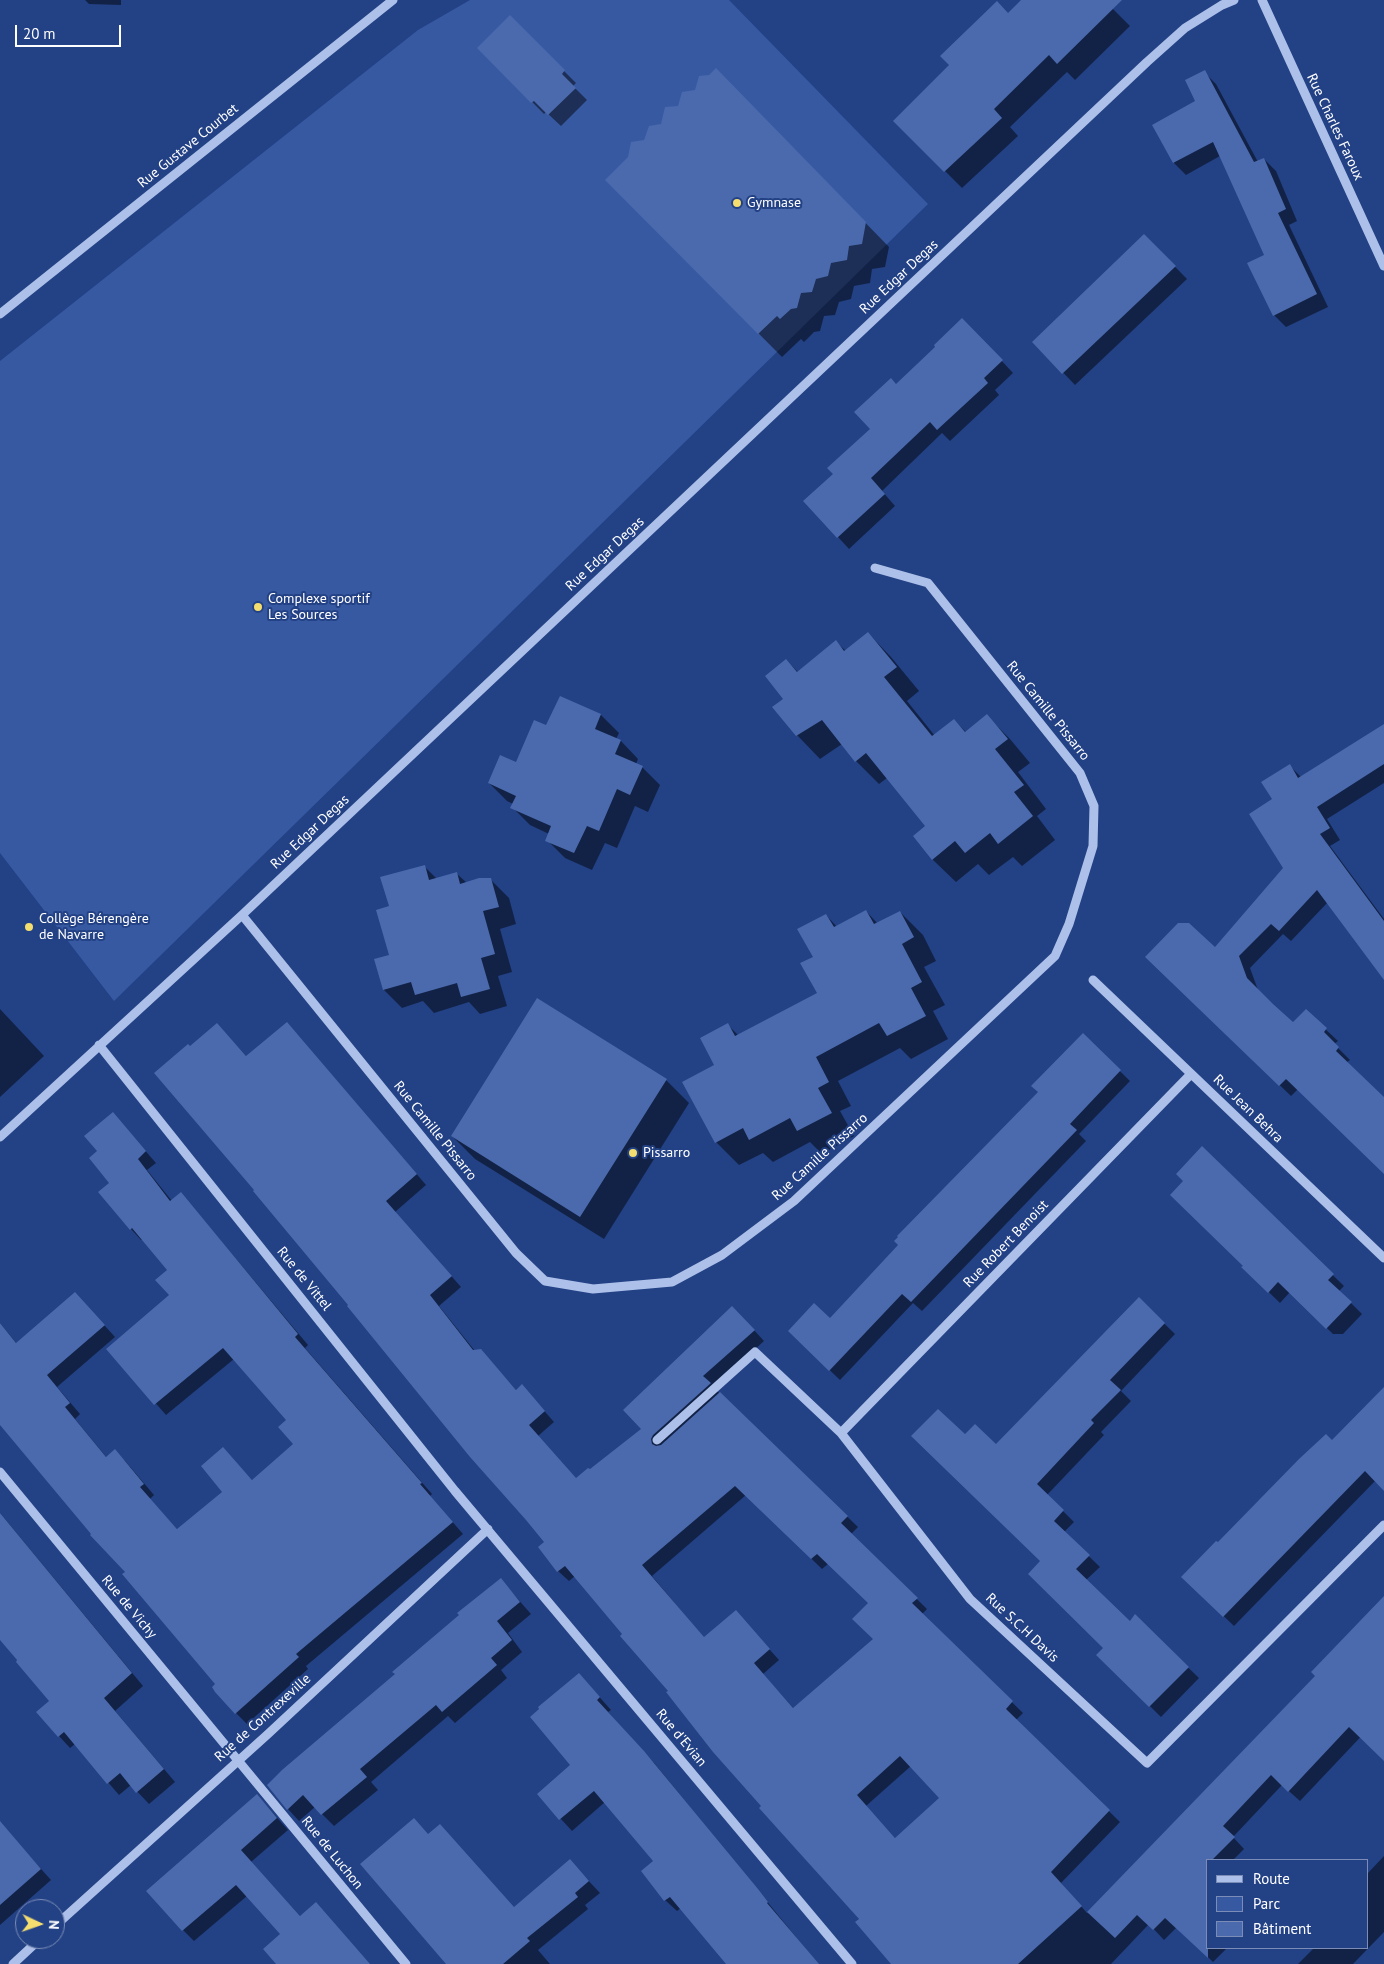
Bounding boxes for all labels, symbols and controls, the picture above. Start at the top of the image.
scale bar [18,15,124,47]
text: 20 m [23,24,56,43]
street label: Rue Charles Faroux [1303,71,1367,183]
street label: Rue Gustave Courbet [134,100,242,192]
place label: Gymnase [747,195,801,211]
marker: Gymnase [731,197,743,209]
street label: Rue Edgar Degas [856,236,942,318]
street label: Rue Edgar Degas [562,513,648,595]
place label: Complexe sportif Les Sources [268,591,370,624]
marker: Complexe sportif Les Sources [252,601,264,613]
street label: Rue Camille Pissarro [1003,658,1093,764]
street label: Rue Edgar Degas [267,791,353,873]
place label: Collège Bérengère de Navarre [39,911,149,944]
marker: Collège Bérengère de Navarre [23,921,35,933]
street label: Rue Jean Behra [1210,1071,1286,1147]
street label: Rue Camille Pissarro [390,1078,480,1184]
street label: Rue Camille Pissarro [769,1110,871,1204]
place label: Pissarro [643,1145,690,1161]
marker: Pissarro [627,1147,639,1159]
street label: Rue Robert Benoist [960,1197,1052,1291]
street label: Rue de Vittel [273,1244,335,1314]
street label: Rue de Vichy [98,1572,160,1642]
street label: Rue S.C.H Davis [982,1590,1062,1666]
street label: Rue de Contrexeville [212,1670,314,1766]
street label: Rue d'Evian [652,1706,710,1770]
street label: Rue de Luchon [298,1813,366,1893]
legend [1206,1859,1369,1949]
text: Route [1253,1869,1290,1888]
text: Parc [1253,1894,1280,1913]
north arrow [15,1899,65,1949]
text: Bâtiment [1253,1919,1311,1938]
text: N [45,1920,63,1930]

